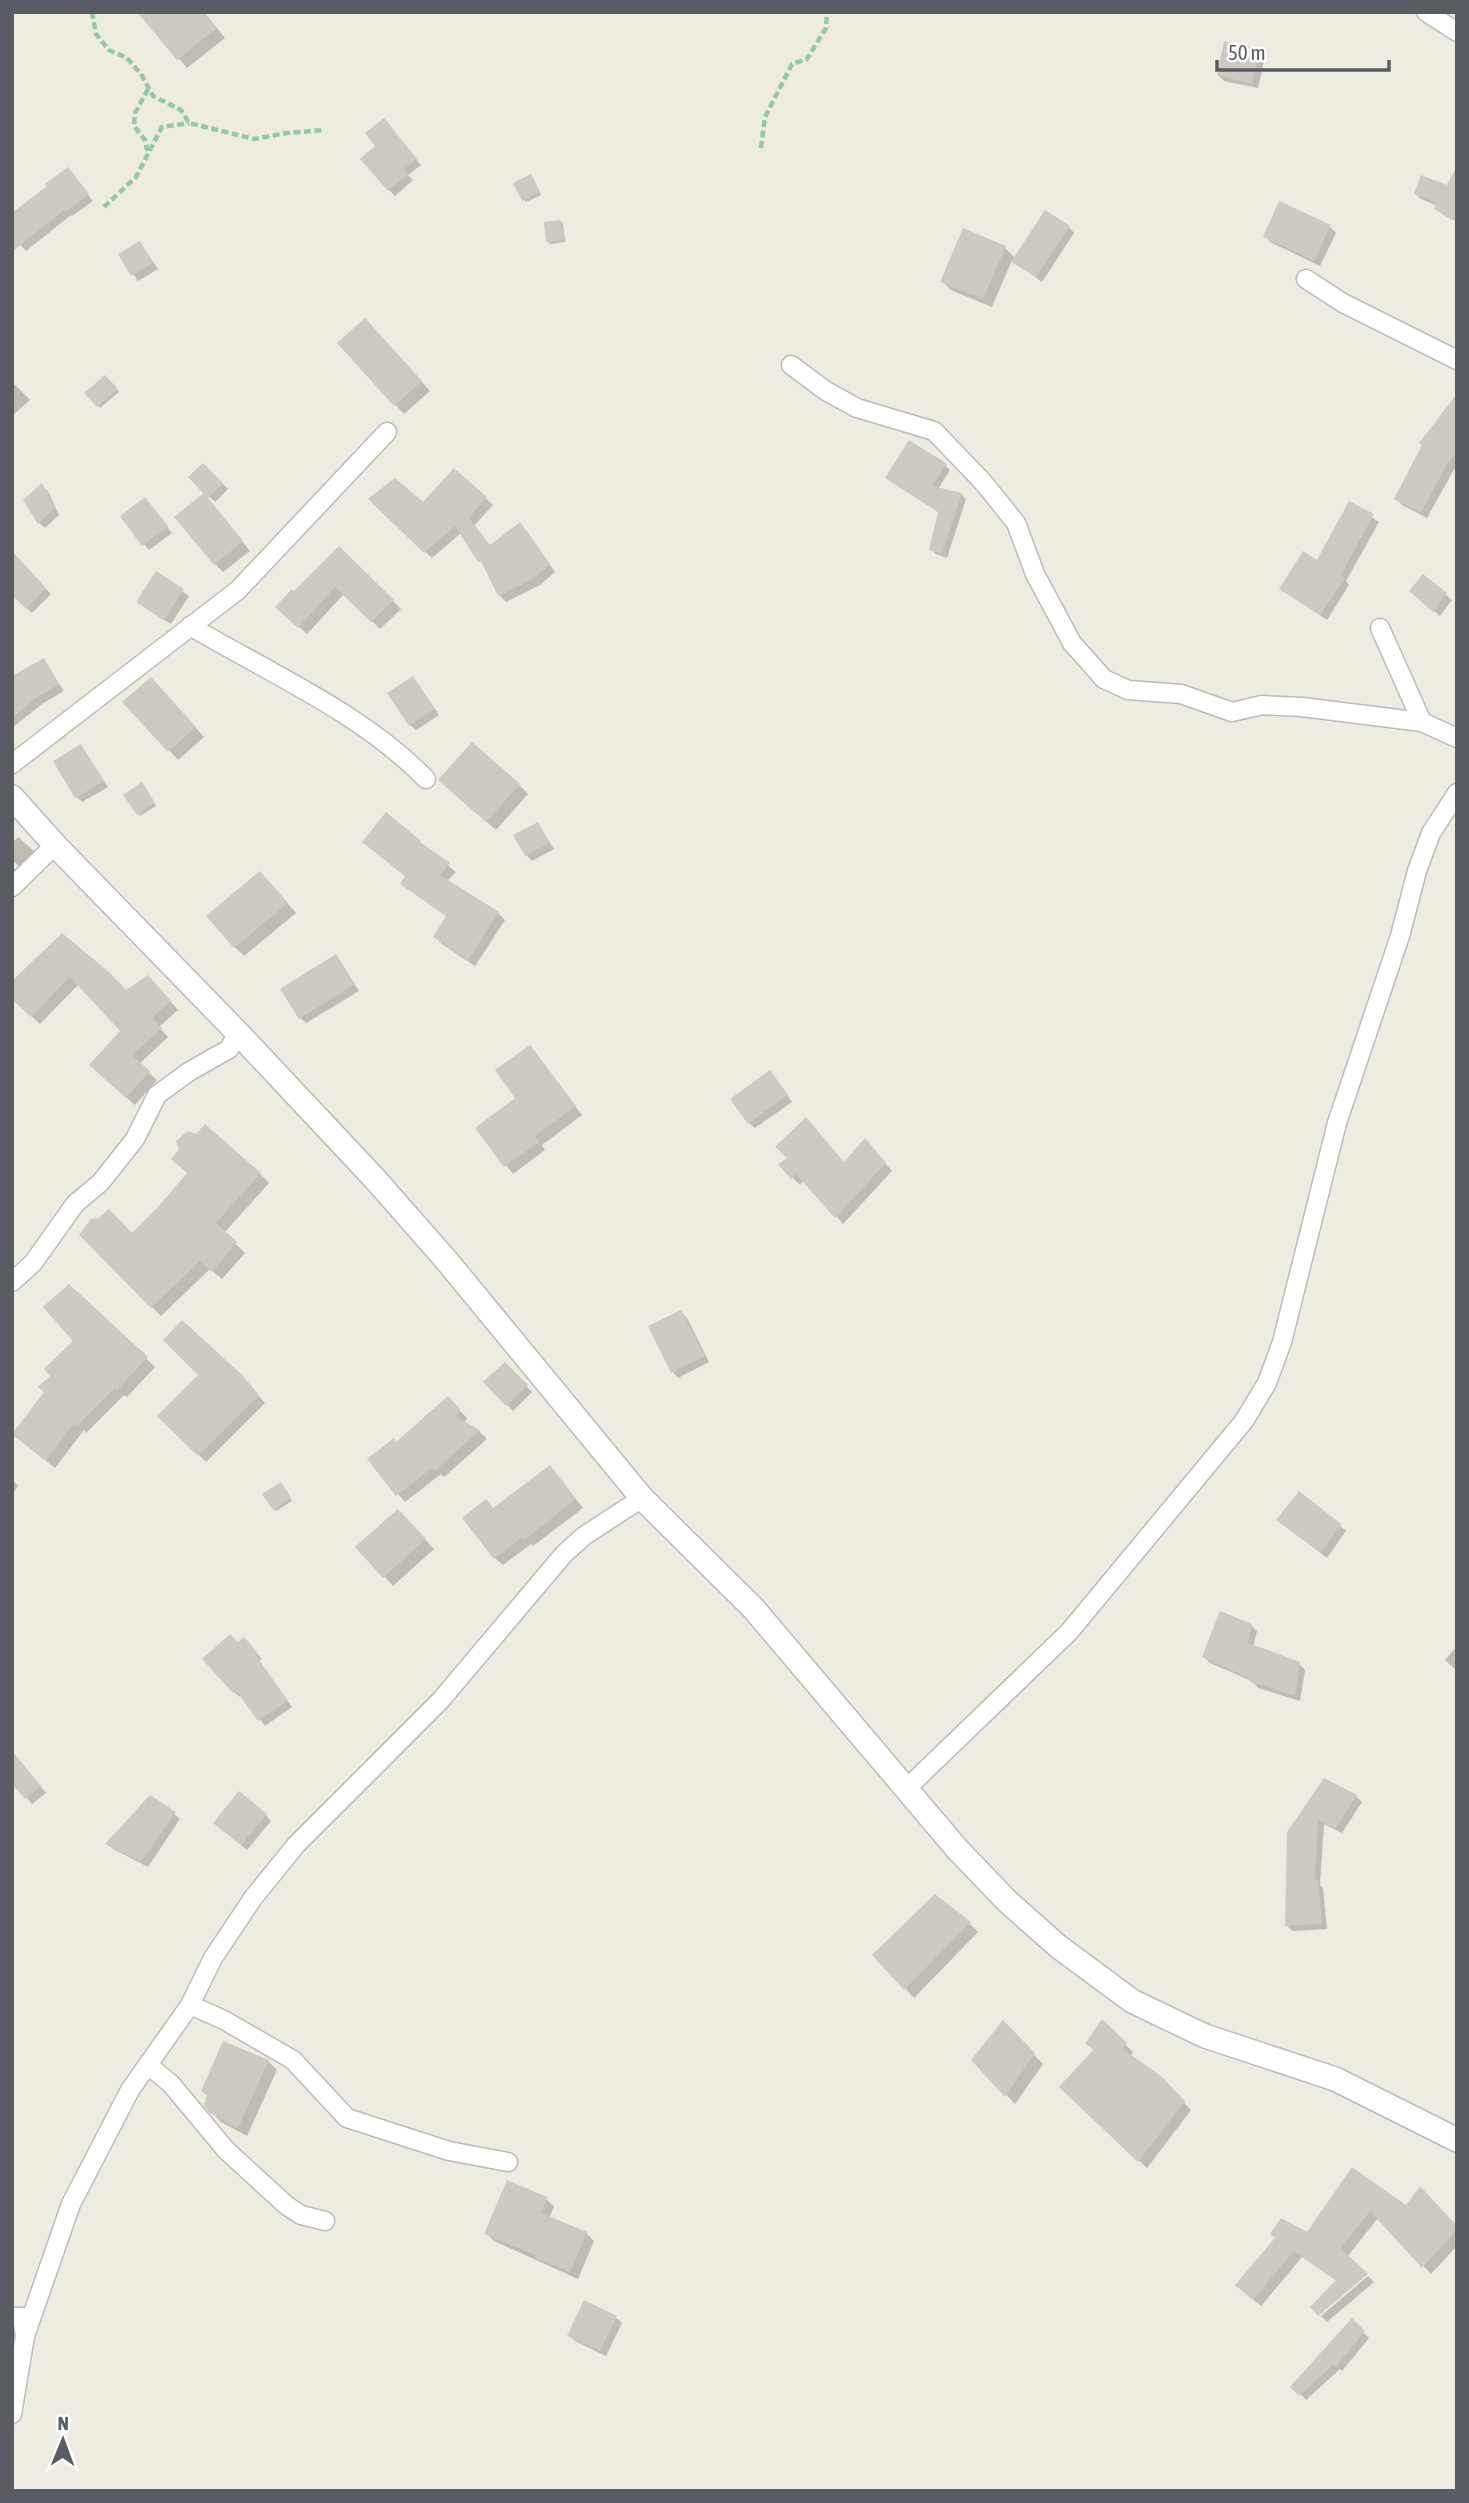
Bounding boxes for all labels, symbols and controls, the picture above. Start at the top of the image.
scale bar [1217,28,1388,72]
text: 50 m [1228,40,1266,64]
north arrow [28,2405,98,2475]
text: N [57,2412,69,2434]

